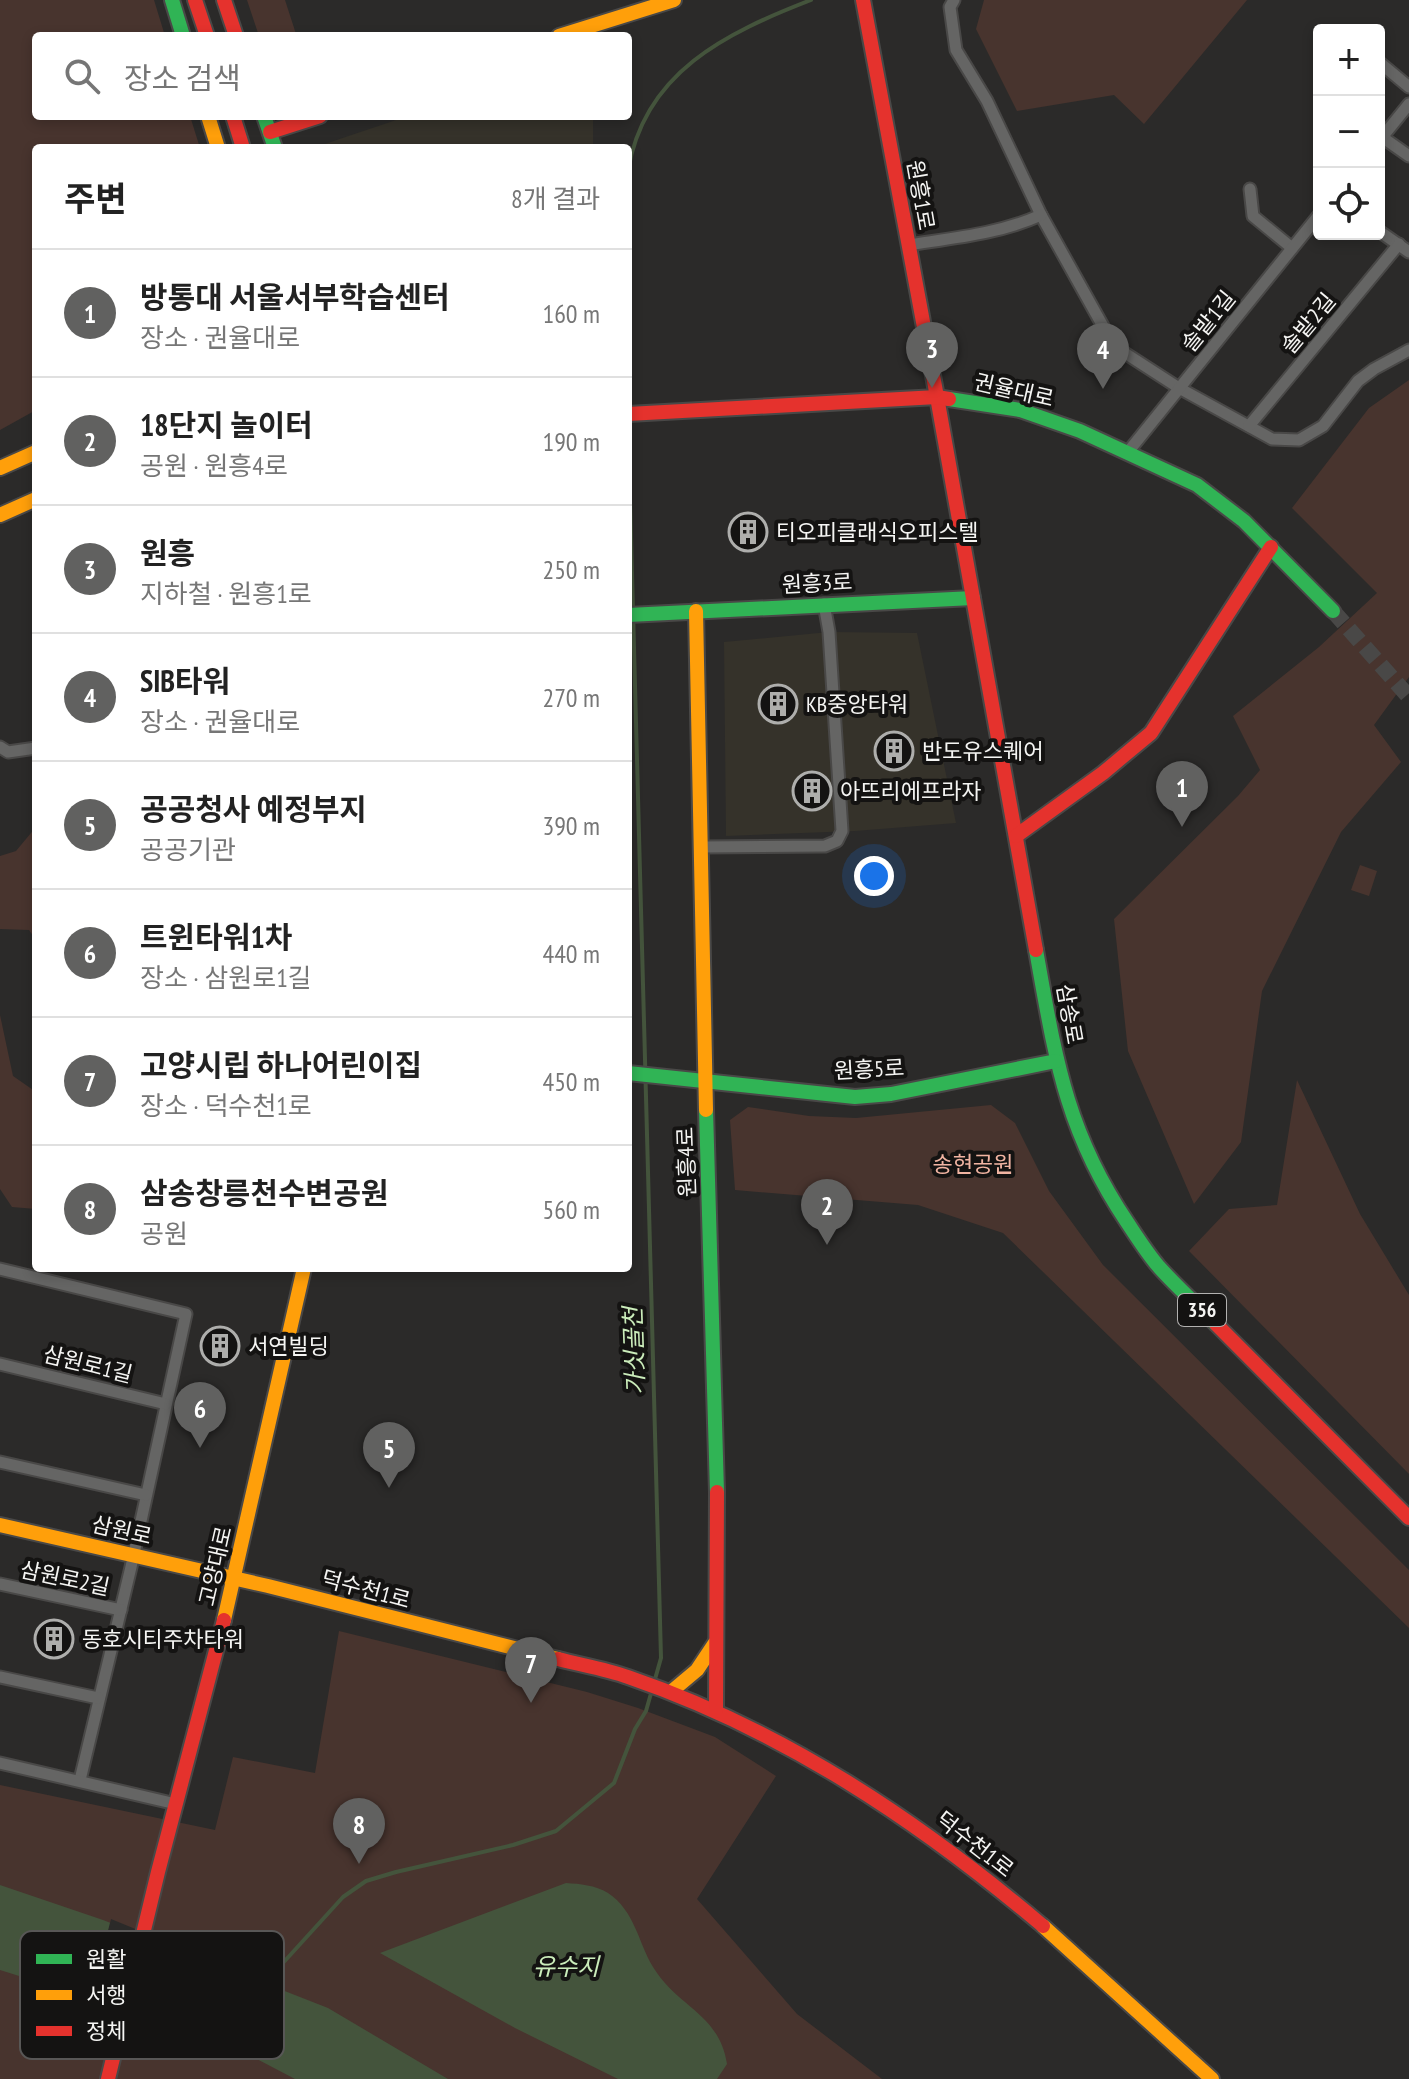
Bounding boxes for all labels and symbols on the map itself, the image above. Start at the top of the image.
street label: 원흥1로 [901,158,941,232]
street label: 솔밭1길 [1175,285,1241,357]
street label: 솔밭2길 [1275,287,1341,359]
pin: 3 [906,322,958,388]
pin: 4 [1077,323,1129,389]
street label: 권율대로 [971,367,1057,413]
building icon: 티오피클래식오피스텔 [727,511,769,553]
place label: 티오피클래식오피스텔 [776,518,978,546]
street label: 원흥3로 [781,567,853,599]
building icon: KB중앙타워 [757,683,799,725]
place label: KB중앙타워 [806,690,908,718]
building icon: 반도유스퀘어 [873,730,915,772]
place label: 반도유스퀘어 [922,737,1043,765]
pin: 1 [1156,761,1208,827]
building icon: 아뜨리에프라자 [791,770,833,812]
place label: 아뜨리에프라자 [840,777,982,805]
your location [854,856,894,896]
street label: 삼송로 [1051,982,1089,1046]
street label: 원흥5로 [833,1053,905,1085]
street label: 원흥4로 [671,1126,701,1198]
park label: 송현공원 [933,1150,1013,1178]
pin: 2 [801,1179,853,1245]
road number: 356 [1178,1294,1226,1326]
water label: 가싯골천 [617,1303,651,1396]
building icon: 서연빌딩 [199,1325,241,1367]
place label: 서연빌딩 [248,1332,329,1360]
street label: 삼원로1길 [41,1339,135,1389]
pin: 6 [174,1382,226,1448]
pin: 5 [363,1422,415,1488]
street label: 삼원로 [89,1510,155,1550]
street label: 고양대로 [192,1523,238,1609]
street label: 삼원로2길 [18,1555,112,1601]
street label: 덕수천1로 [318,1564,414,1614]
building icon: 동호시티주차타워 [33,1618,75,1660]
place label: 동호시티주차타워 [82,1625,244,1653]
pin: 7 [505,1637,557,1703]
pin: 8 [333,1798,385,1864]
street label: 덕수천1로 [931,1805,1019,1883]
legend [20,1931,284,2059]
text: 원활 [86,1945,126,1973]
water label: 유수지 [533,1951,601,1982]
text: 서행 [86,1981,126,2009]
text: 정체 [86,2017,126,2045]

